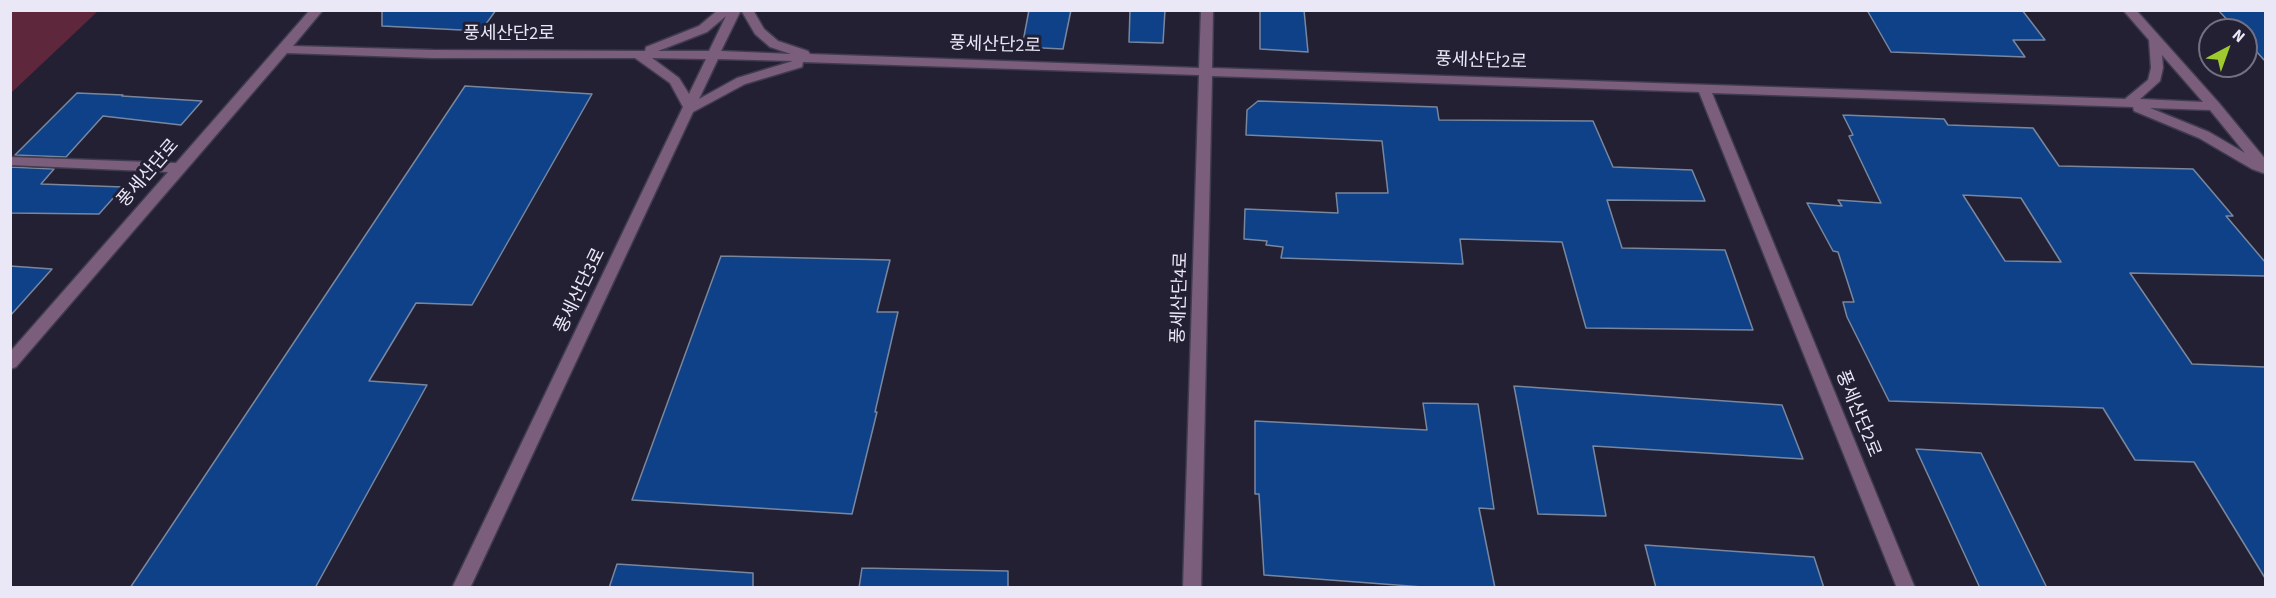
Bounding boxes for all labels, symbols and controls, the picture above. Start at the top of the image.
north arrow [2198,18,2258,78]
street label: 풍세산단2로 [463,24,555,46]
text: N [2227,24,2250,48]
street label: 풍세산단2로 [949,34,1041,58]
street label: 풍세산단2로 [1435,50,1527,74]
street label: 풍세산단로 [114,136,184,212]
street label: 풍세산단3로 [551,245,611,337]
street label: 풍세산단4로 [1169,252,1193,344]
street label: 풍세산단2로 [1830,367,1884,461]

